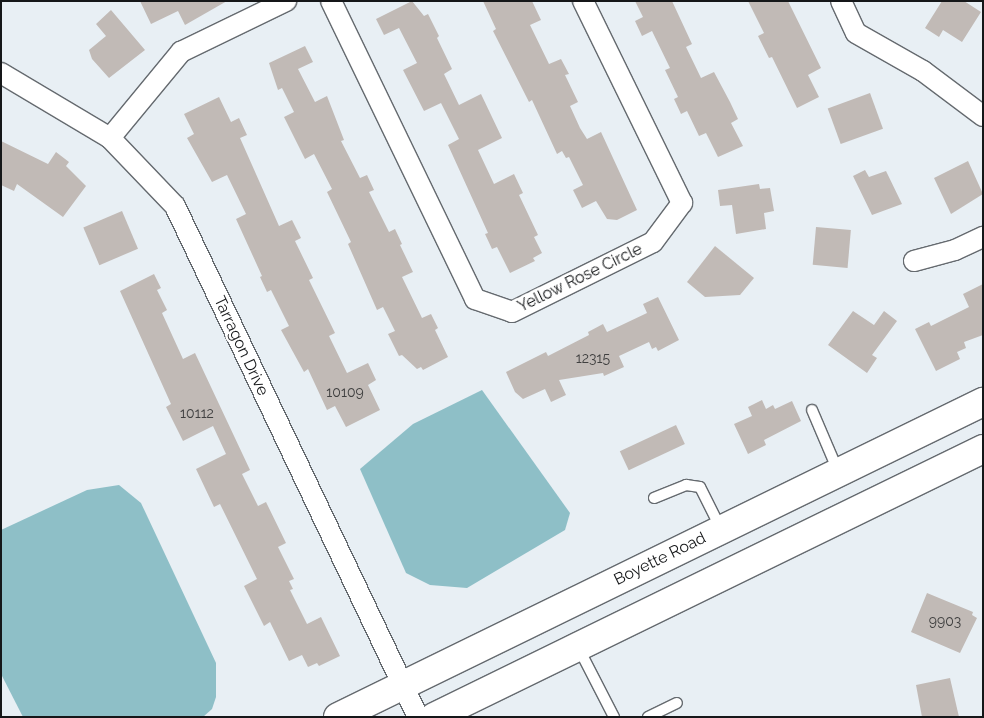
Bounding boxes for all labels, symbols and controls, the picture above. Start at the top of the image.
street label: Yellow Rose Circle [514,239,646,317]
street label: Tarragon Drive [210,293,272,399]
house number: 12315 [576,350,610,366]
house number: 10109 [326,384,364,400]
house number: 10112 [180,405,214,421]
street label: Boyette Road [611,528,709,590]
house number: 9903 [929,613,961,629]

